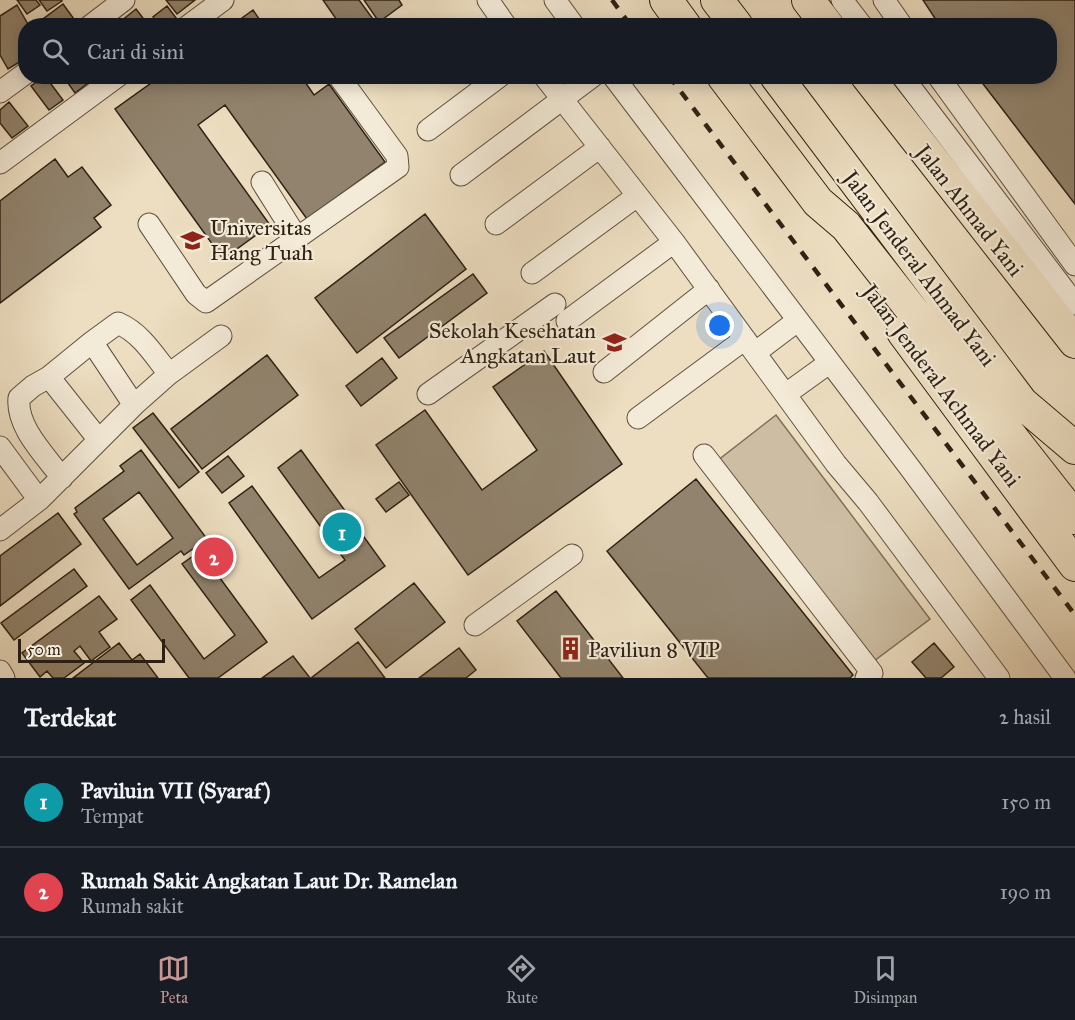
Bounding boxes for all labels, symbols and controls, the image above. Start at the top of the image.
search box [18,18,1057,84]
icon: search [39,35,72,68]
text: Cari di sini [87,38,184,65]
street label: Jalan Ahmad Yani [908,137,1029,282]
street label: Jalan Jenderal Ahmad Yani [836,164,1002,371]
place label: Universitas Hang Tuah [210,214,313,266]
school or university icon: Universitas Hang Tuah [179,227,205,253]
street label: Jalan Jenderal Achmad Yani [855,277,1027,492]
your location [705,311,734,340]
place label: Sekolah Kesehatan Angkatan Laut [429,317,596,369]
school or university icon: Sekolah Kesehatan Angkatan Laut [601,330,627,356]
pin: 1 [322,510,362,554]
pin: 2 [194,534,234,580]
scale bar [18,636,165,664]
building icon: Paviliun 8 VIP [557,636,583,662]
place label: Paviliun 8 VIP [588,636,720,663]
text: 50 m [27,640,61,659]
text: Terdekat [24,701,116,733]
text: 2 hasil [999,705,1051,729]
text: Paviluin VII (Syaraf) [81,777,271,804]
text: 1 [40,790,47,814]
text: 150 m [1001,790,1051,814]
text: Tempat [81,804,144,828]
text: Rumah Sakit Angkatan Laut Dr. Ramelan [81,867,457,894]
text: 2 [39,880,48,904]
text: 190 m [1000,880,1051,904]
text: Rumah sakit [81,894,184,918]
tab: Peta [157,952,190,1007]
tab: Rute [505,952,538,1007]
tab: Disimpan [853,952,918,1007]

